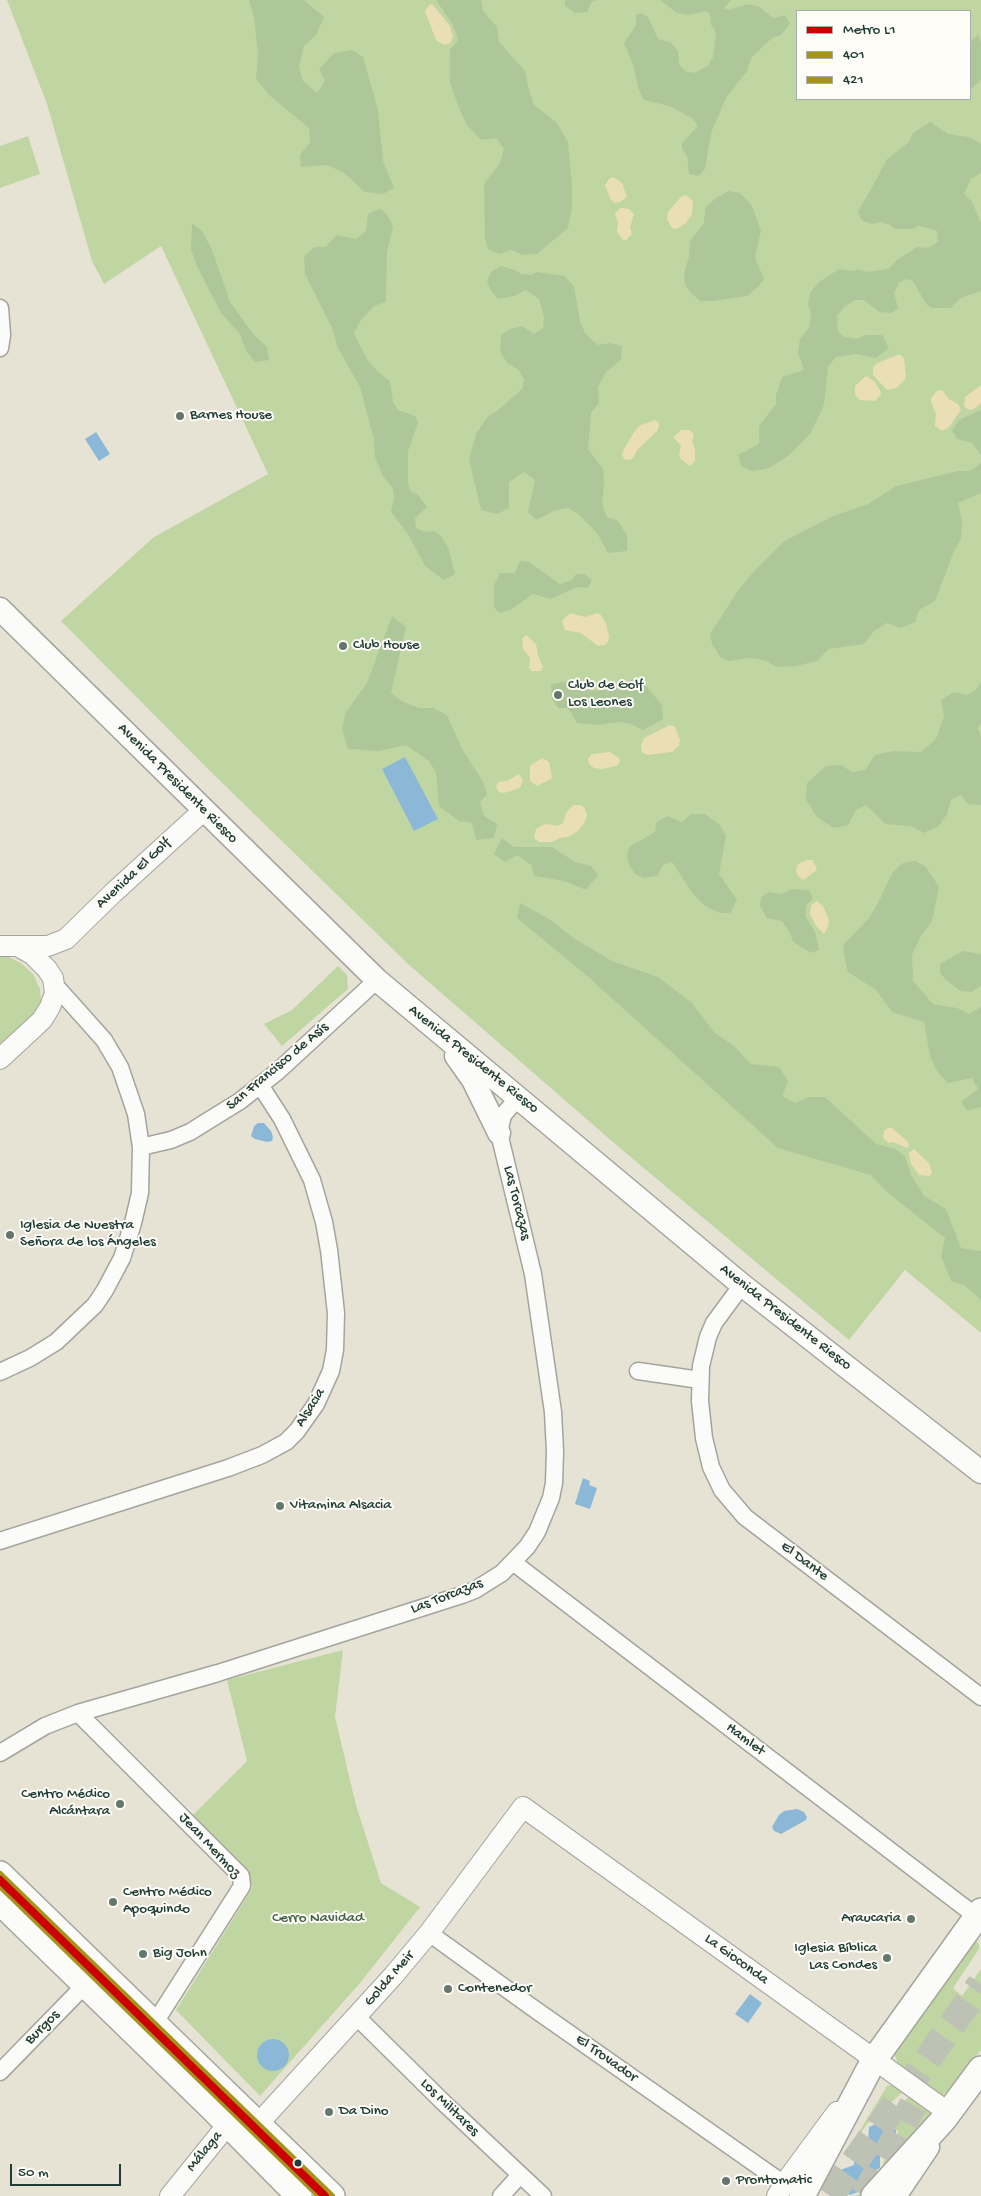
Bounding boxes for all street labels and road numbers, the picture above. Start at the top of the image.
street label: Avenida Presidente Riesco [113,720,241,848]
street label: Avenida El Golf [93,835,175,913]
street label: Avenida Presidente Riesco [404,1002,542,1118]
street label: San Francisco de Asís [223,1019,333,1115]
street label: Las Torcazas [498,1164,534,1242]
street label: Avenida Presidente Riesco [715,1261,855,1375]
street label: Alsacia [292,1385,330,1431]
street label: El Dante [777,1538,831,1586]
street label: Las Torcazas [408,1575,486,1619]
street label: Hamlet [722,1719,768,1761]
street label: Jean Mermoz [174,1809,244,1883]
street label: La Gioconda [700,1931,772,1989]
street label: Golda Meir [361,1947,419,2011]
street label: Burgos [22,2007,64,2049]
street label: El Trovador [571,2031,641,2087]
street label: Los Militares [416,2075,482,2141]
street label: Málaga [183,2128,227,2176]

